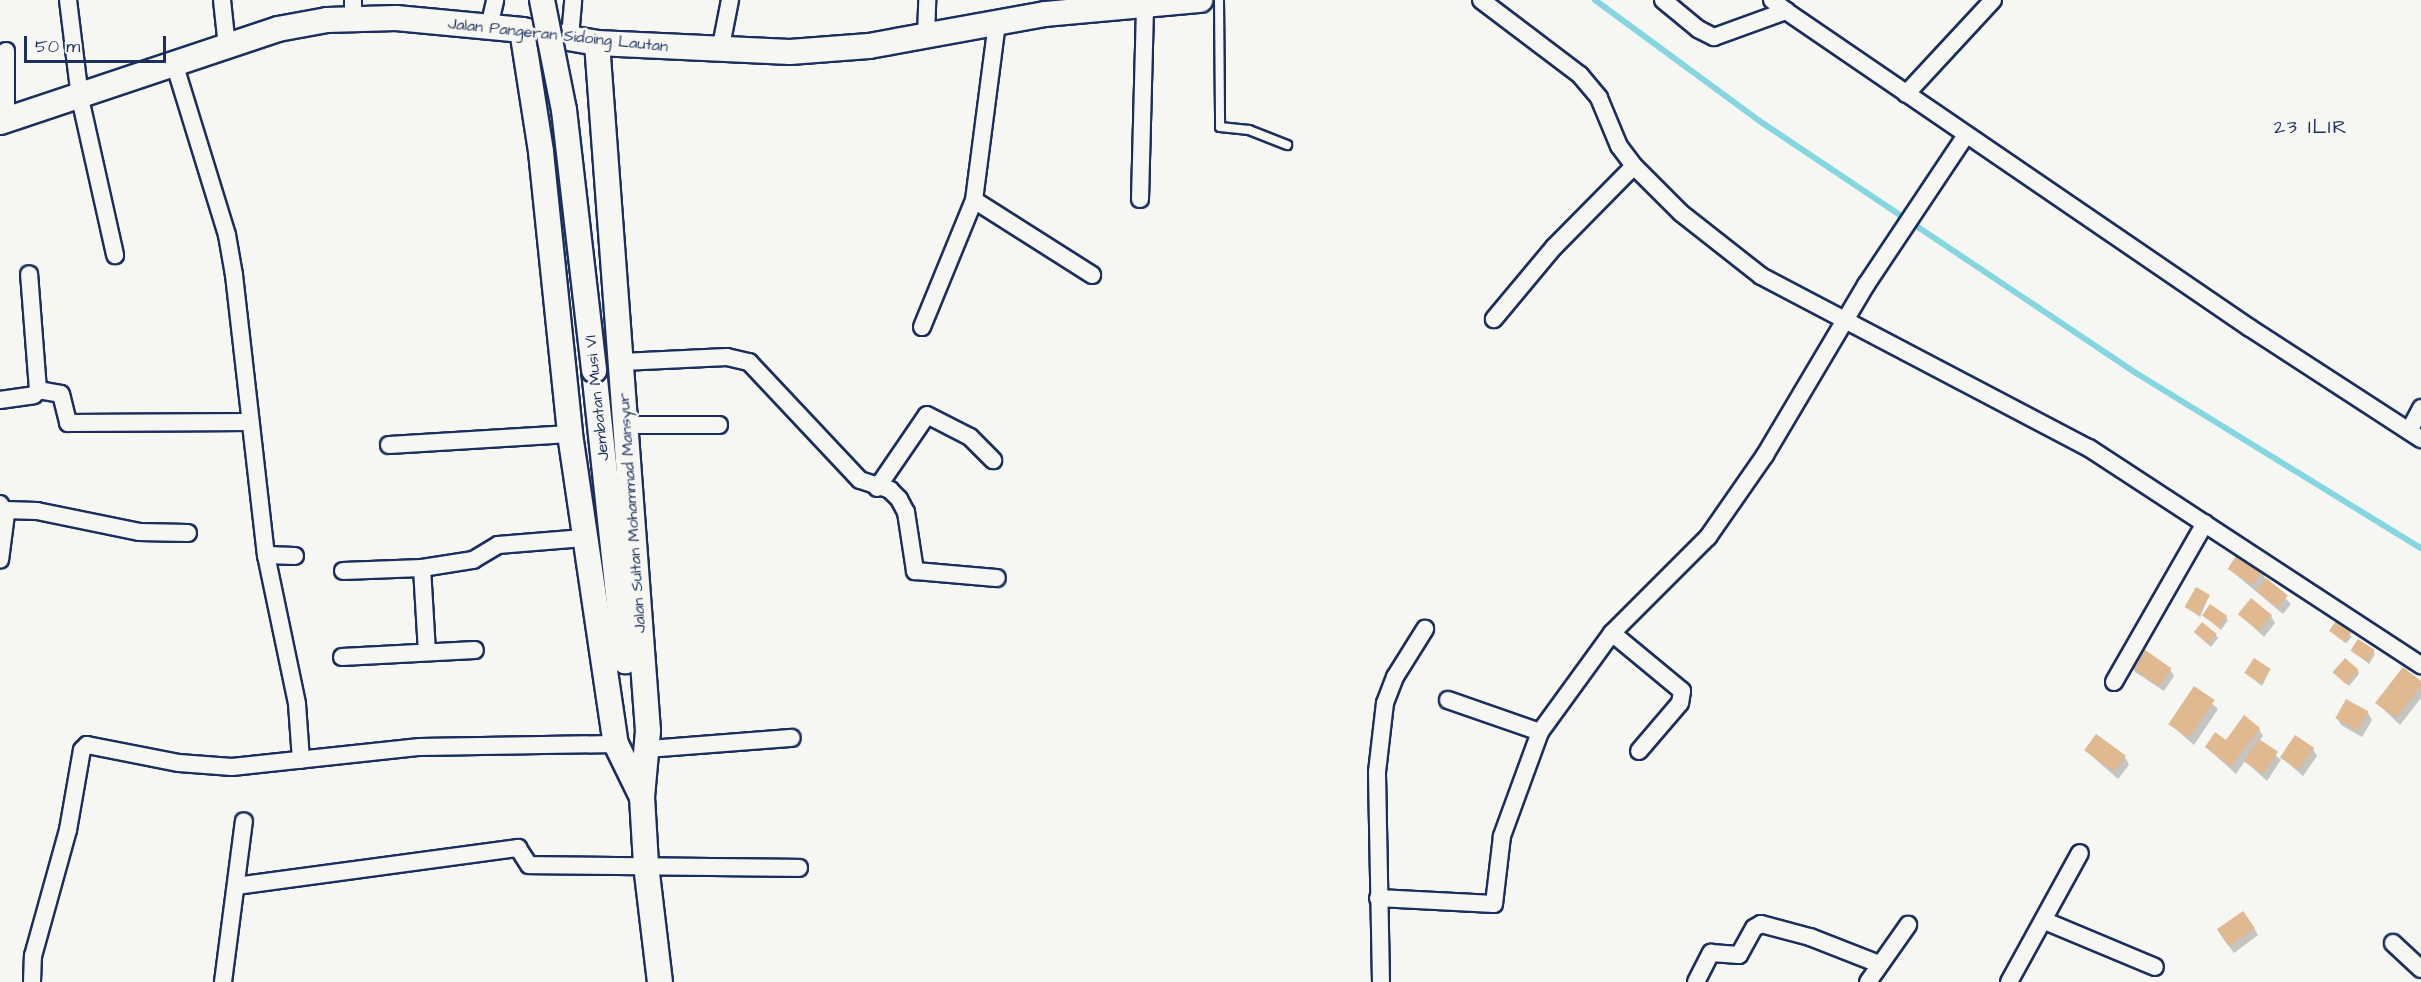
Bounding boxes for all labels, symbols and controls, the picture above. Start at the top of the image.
street label: Jalan Pangeran Sidoing Lautan [447,14,669,56]
scale bar [27,24,170,62]
text: 50 m [35,34,80,59]
district label: 23 ILIR [2274,115,2348,139]
street label: Jembatan Musi VI [581,334,613,462]
street label: Jalan Sultan Mohammad Mansyur [614,392,650,634]

